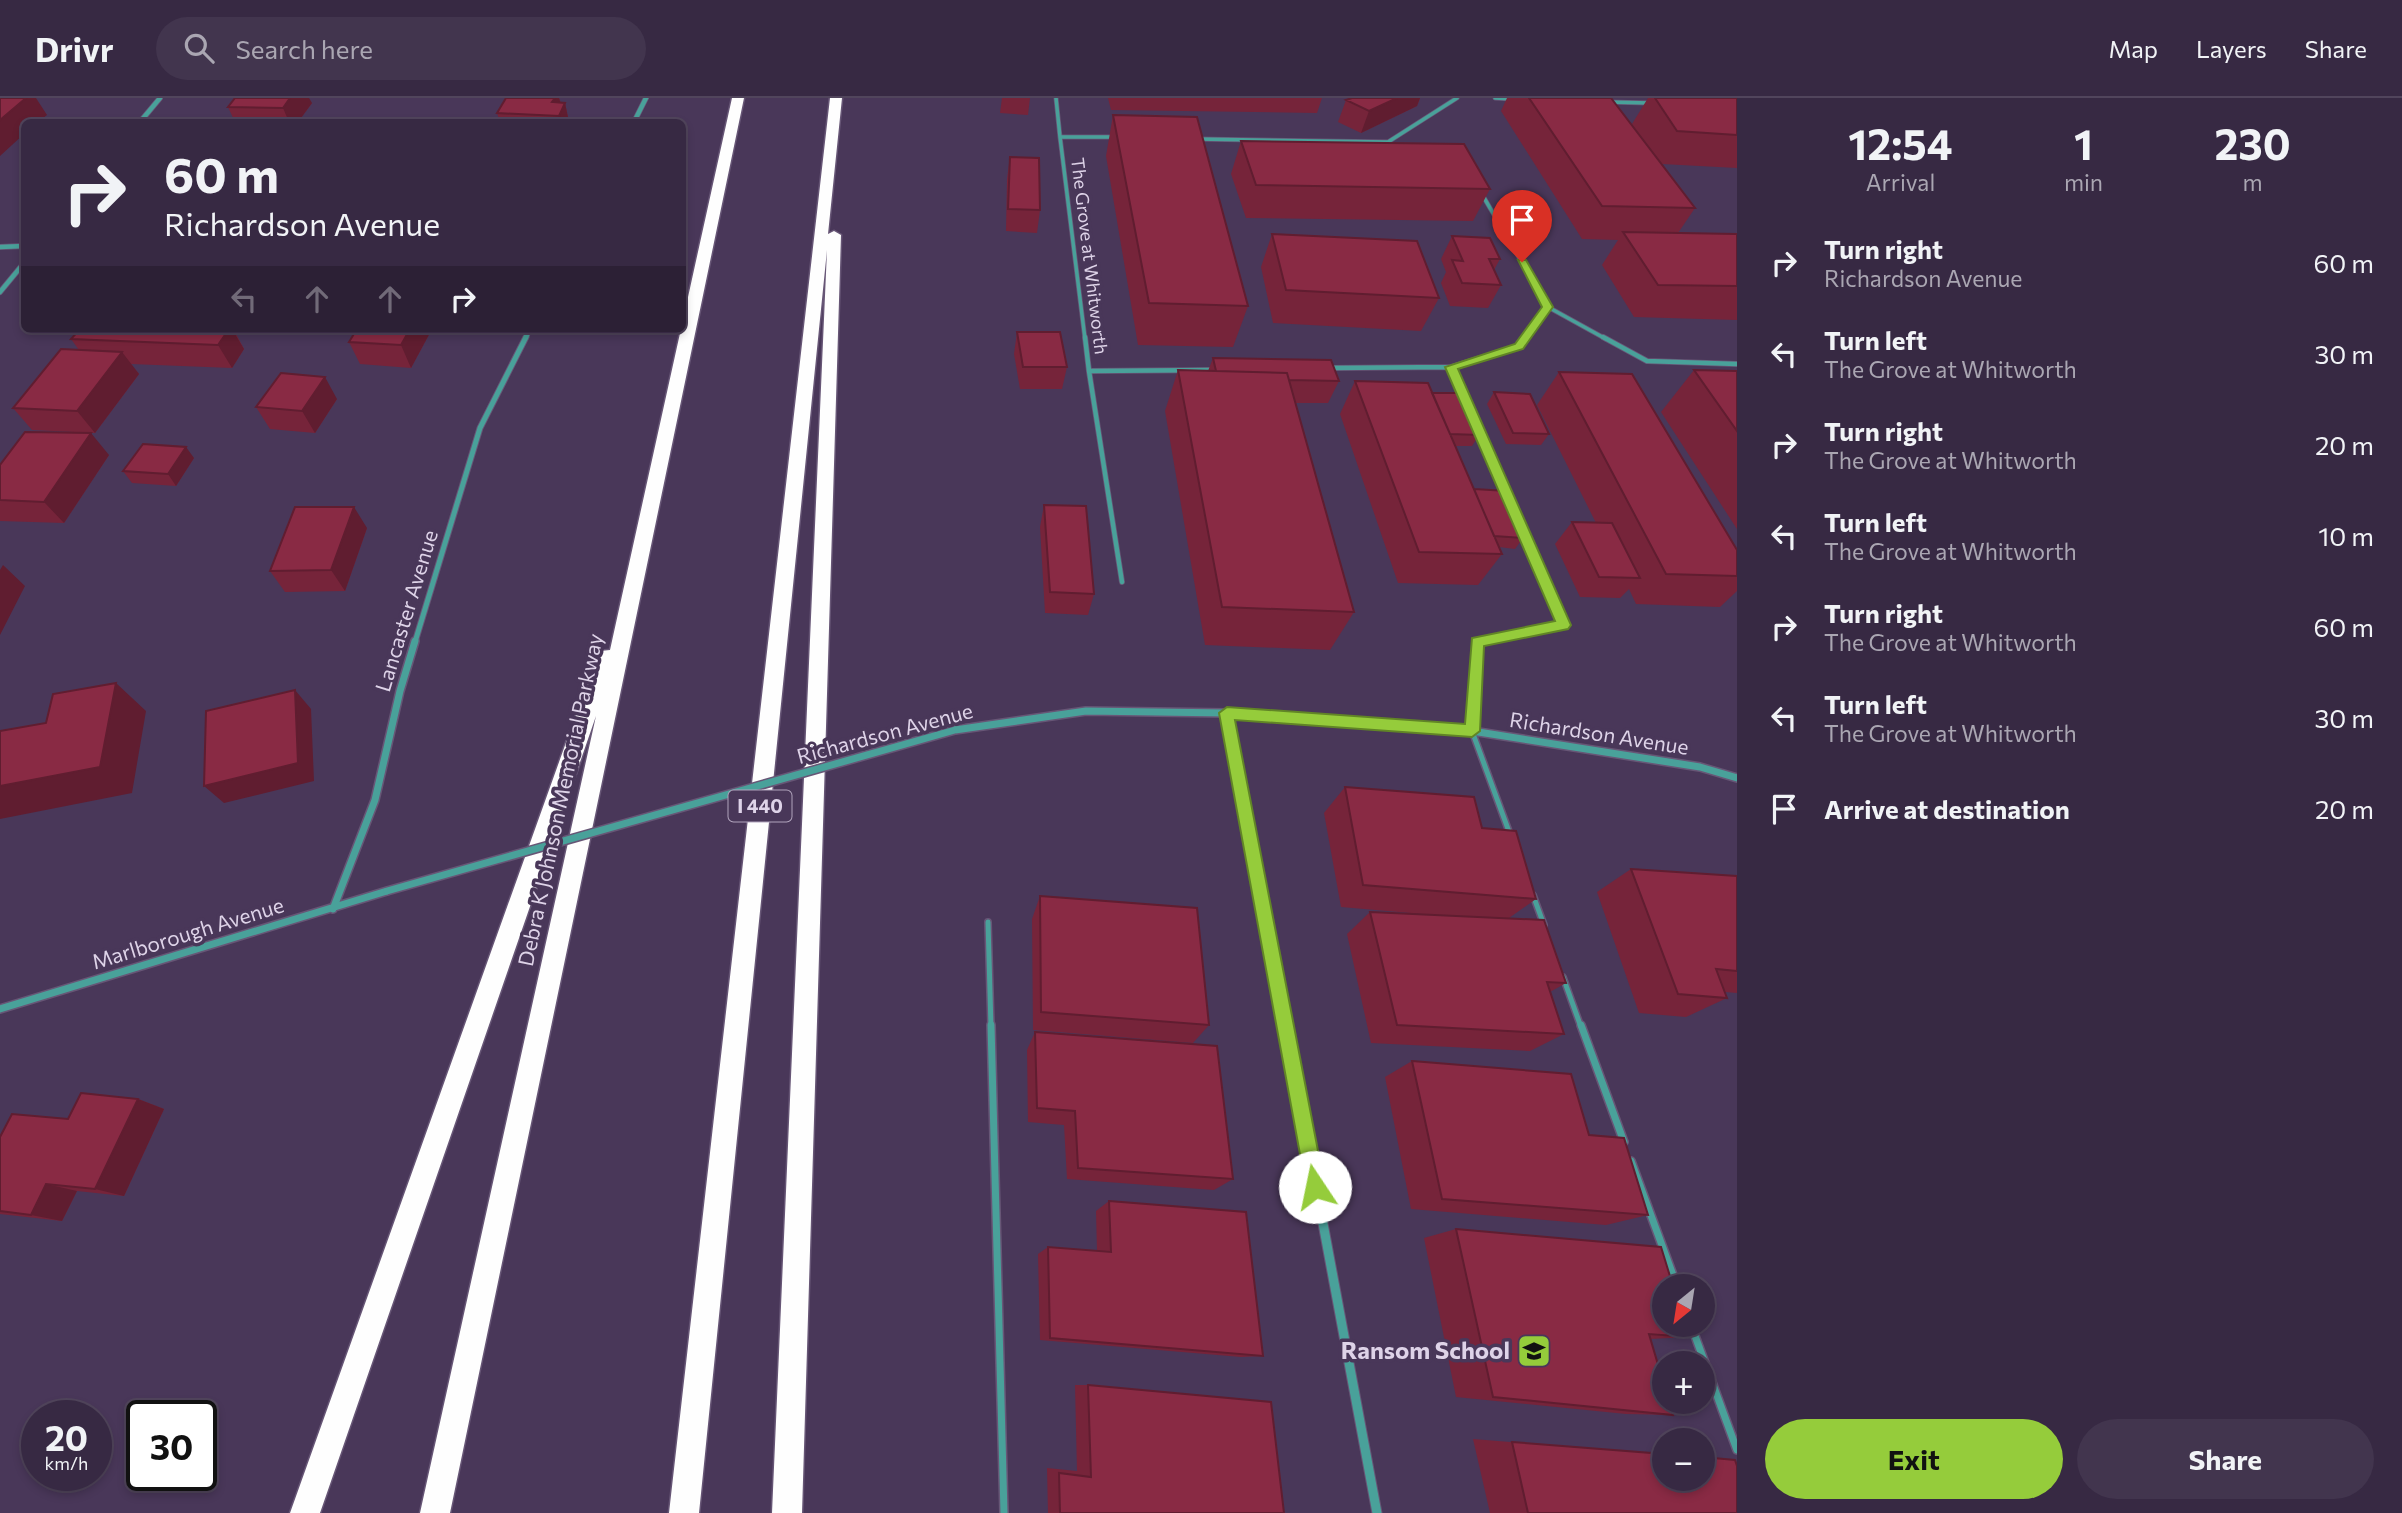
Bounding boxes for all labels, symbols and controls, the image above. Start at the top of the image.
search box [156,17,646,80]
text: Drivr [35,28,114,69]
icon: search [180,29,218,67]
text: Search here [236,33,373,64]
text: Map [2109,34,2158,63]
text: Layers [2196,34,2267,63]
text: Share [2305,34,2367,63]
text: 12:54 [1848,117,1953,169]
text: 1 [2074,117,2093,169]
text: 230 [2214,117,2291,169]
text: 60 m [164,143,279,203]
icon: right [49,147,140,238]
street label: The Grove at Whitworth [1067,156,1113,355]
text: Arrival [1866,168,1935,196]
text: min [2064,168,2103,196]
text: m [2242,168,2263,196]
pin [1492,190,1552,262]
icon: arrive [1503,201,1541,239]
text: Richardson Avenue [164,203,440,243]
text: Turn right [1824,233,1943,264]
icon: right [1765,244,1803,282]
text: 60 m [2314,247,2374,278]
text: Richardson Avenue [1824,264,2022,292]
icon: left [225,280,263,318]
icon: ahead [298,280,336,318]
icon: ahead [371,280,409,318]
icon: right [444,280,482,318]
text: Turn left [1824,324,1927,355]
icon: left [1765,335,1803,373]
text: 30 m [2315,338,2374,369]
text: The Grove at Whitworth [1824,355,2077,383]
text: Turn right [1824,415,1943,446]
icon: right [1765,426,1803,464]
text: 20 m [2315,429,2374,460]
text: The Grove at Whitworth [1824,446,2077,474]
text: Turn left [1824,506,1927,537]
icon: left [1765,517,1803,555]
text: 10 m [2318,520,2374,551]
street label: Lancaster Avenue [369,527,442,694]
text: The Grove at Whitworth [1824,537,2077,565]
text: Turn right [1824,597,1943,628]
icon: right [1765,608,1803,646]
text: 60 m [2314,611,2374,642]
text: The Grove at Whitworth [1824,628,2077,656]
street label: Debra K Johnson Memorial Parkway [512,631,607,968]
text: Turn left [1824,688,1927,719]
street label: Richardson Avenue [794,697,975,768]
icon: left [1765,699,1803,737]
text: 30 m [2315,702,2374,733]
street label: Richardson Avenue [1508,706,1691,759]
text: The Grove at Whitworth [1824,719,2077,747]
road number: I 440 [728,790,792,821]
icon: arrive [1765,790,1803,828]
text: Arrive at destination [1824,793,2070,824]
text: 20 m [2315,793,2374,824]
street label: Marlborough Avenue [89,891,287,974]
position arrow [1278,1150,1352,1224]
north arrow [1652,1274,1715,1337]
map controls [1652,1274,1715,1491]
school or university icon: Ransom School [1515,1332,1553,1370]
place label: Ransom School [1341,1335,1510,1364]
button: + [1652,1351,1715,1414]
speed limit sign: 30 [126,1400,217,1491]
text: 20 [45,1415,88,1458]
button: Exit [1765,1419,2063,1499]
button: Share [2077,1419,2374,1499]
button: − [1652,1428,1715,1491]
text: km/h [45,1452,88,1474]

